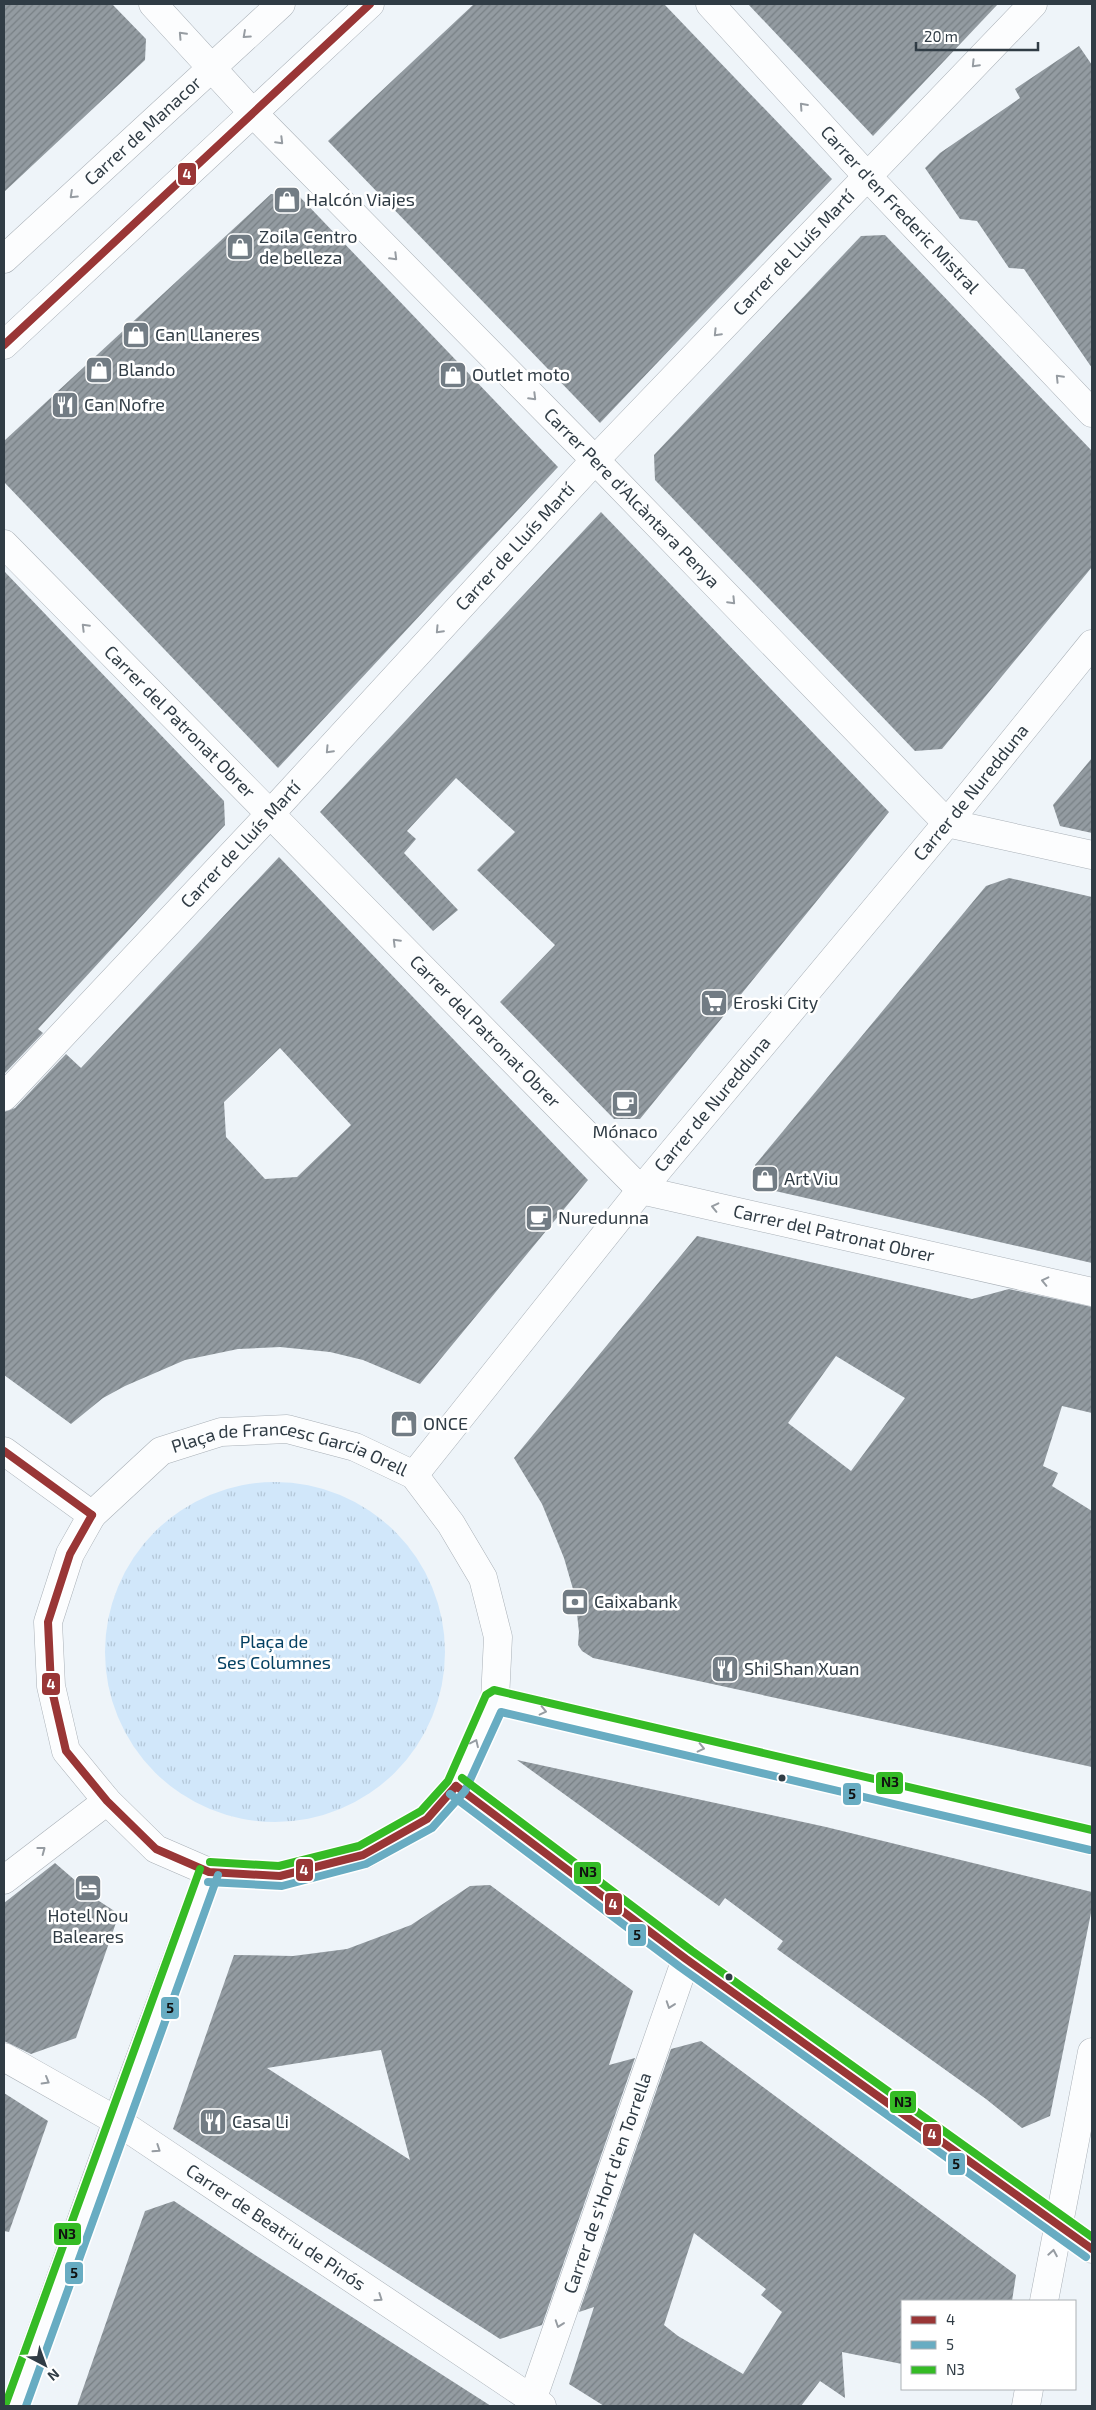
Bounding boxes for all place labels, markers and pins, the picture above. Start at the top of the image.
shop icon: Halcón Viajes [272,185,302,215]
place label: Halcón Viajes [306,188,415,210]
place label: Zoila Centro de belleza [259,225,358,268]
shop icon: Zoila Centro de belleza [225,232,255,262]
shop icon: Can Llaneres [121,320,151,350]
place label: Can Llaneres [155,323,260,345]
shop icon: Blando [84,355,114,385]
place label: Blando [118,358,175,380]
shop icon: Outlet moto [438,360,468,390]
place label: Outlet moto [472,363,570,385]
restaurant icon: Can Nofre [50,390,80,420]
place label: Can Nofre [84,393,165,415]
supermarket icon: Eroski City [699,988,729,1018]
place label: Eroski City [733,991,819,1013]
cafe icon: Mónaco [610,1089,640,1119]
place label: Mónaco [592,1120,658,1142]
shop icon: Art Viu [750,1164,780,1194]
place label: Art Viu [784,1167,839,1189]
cafe icon: Nuredunna [524,1203,554,1233]
place label: Nuredunna [558,1206,649,1228]
shop icon: ONCE [389,1409,419,1439]
place label: ONCE [423,1412,468,1434]
bank icon: Caixabank [560,1587,590,1617]
place label: Caixabank [594,1590,678,1612]
restaurant icon: Shi Shan Xuan [710,1654,740,1684]
place label: Shi Shan Xuan [744,1657,859,1679]
unlabelled marker [777,1773,787,1783]
hotel icon: Hotel Nou Baleares [73,1873,103,1903]
place label: Hotel Nou Baleares [48,1904,128,1947]
unlabelled marker [724,1972,734,1982]
restaurant icon: Casa Li [198,2107,228,2137]
place label: Casa Li [232,2110,289,2132]

